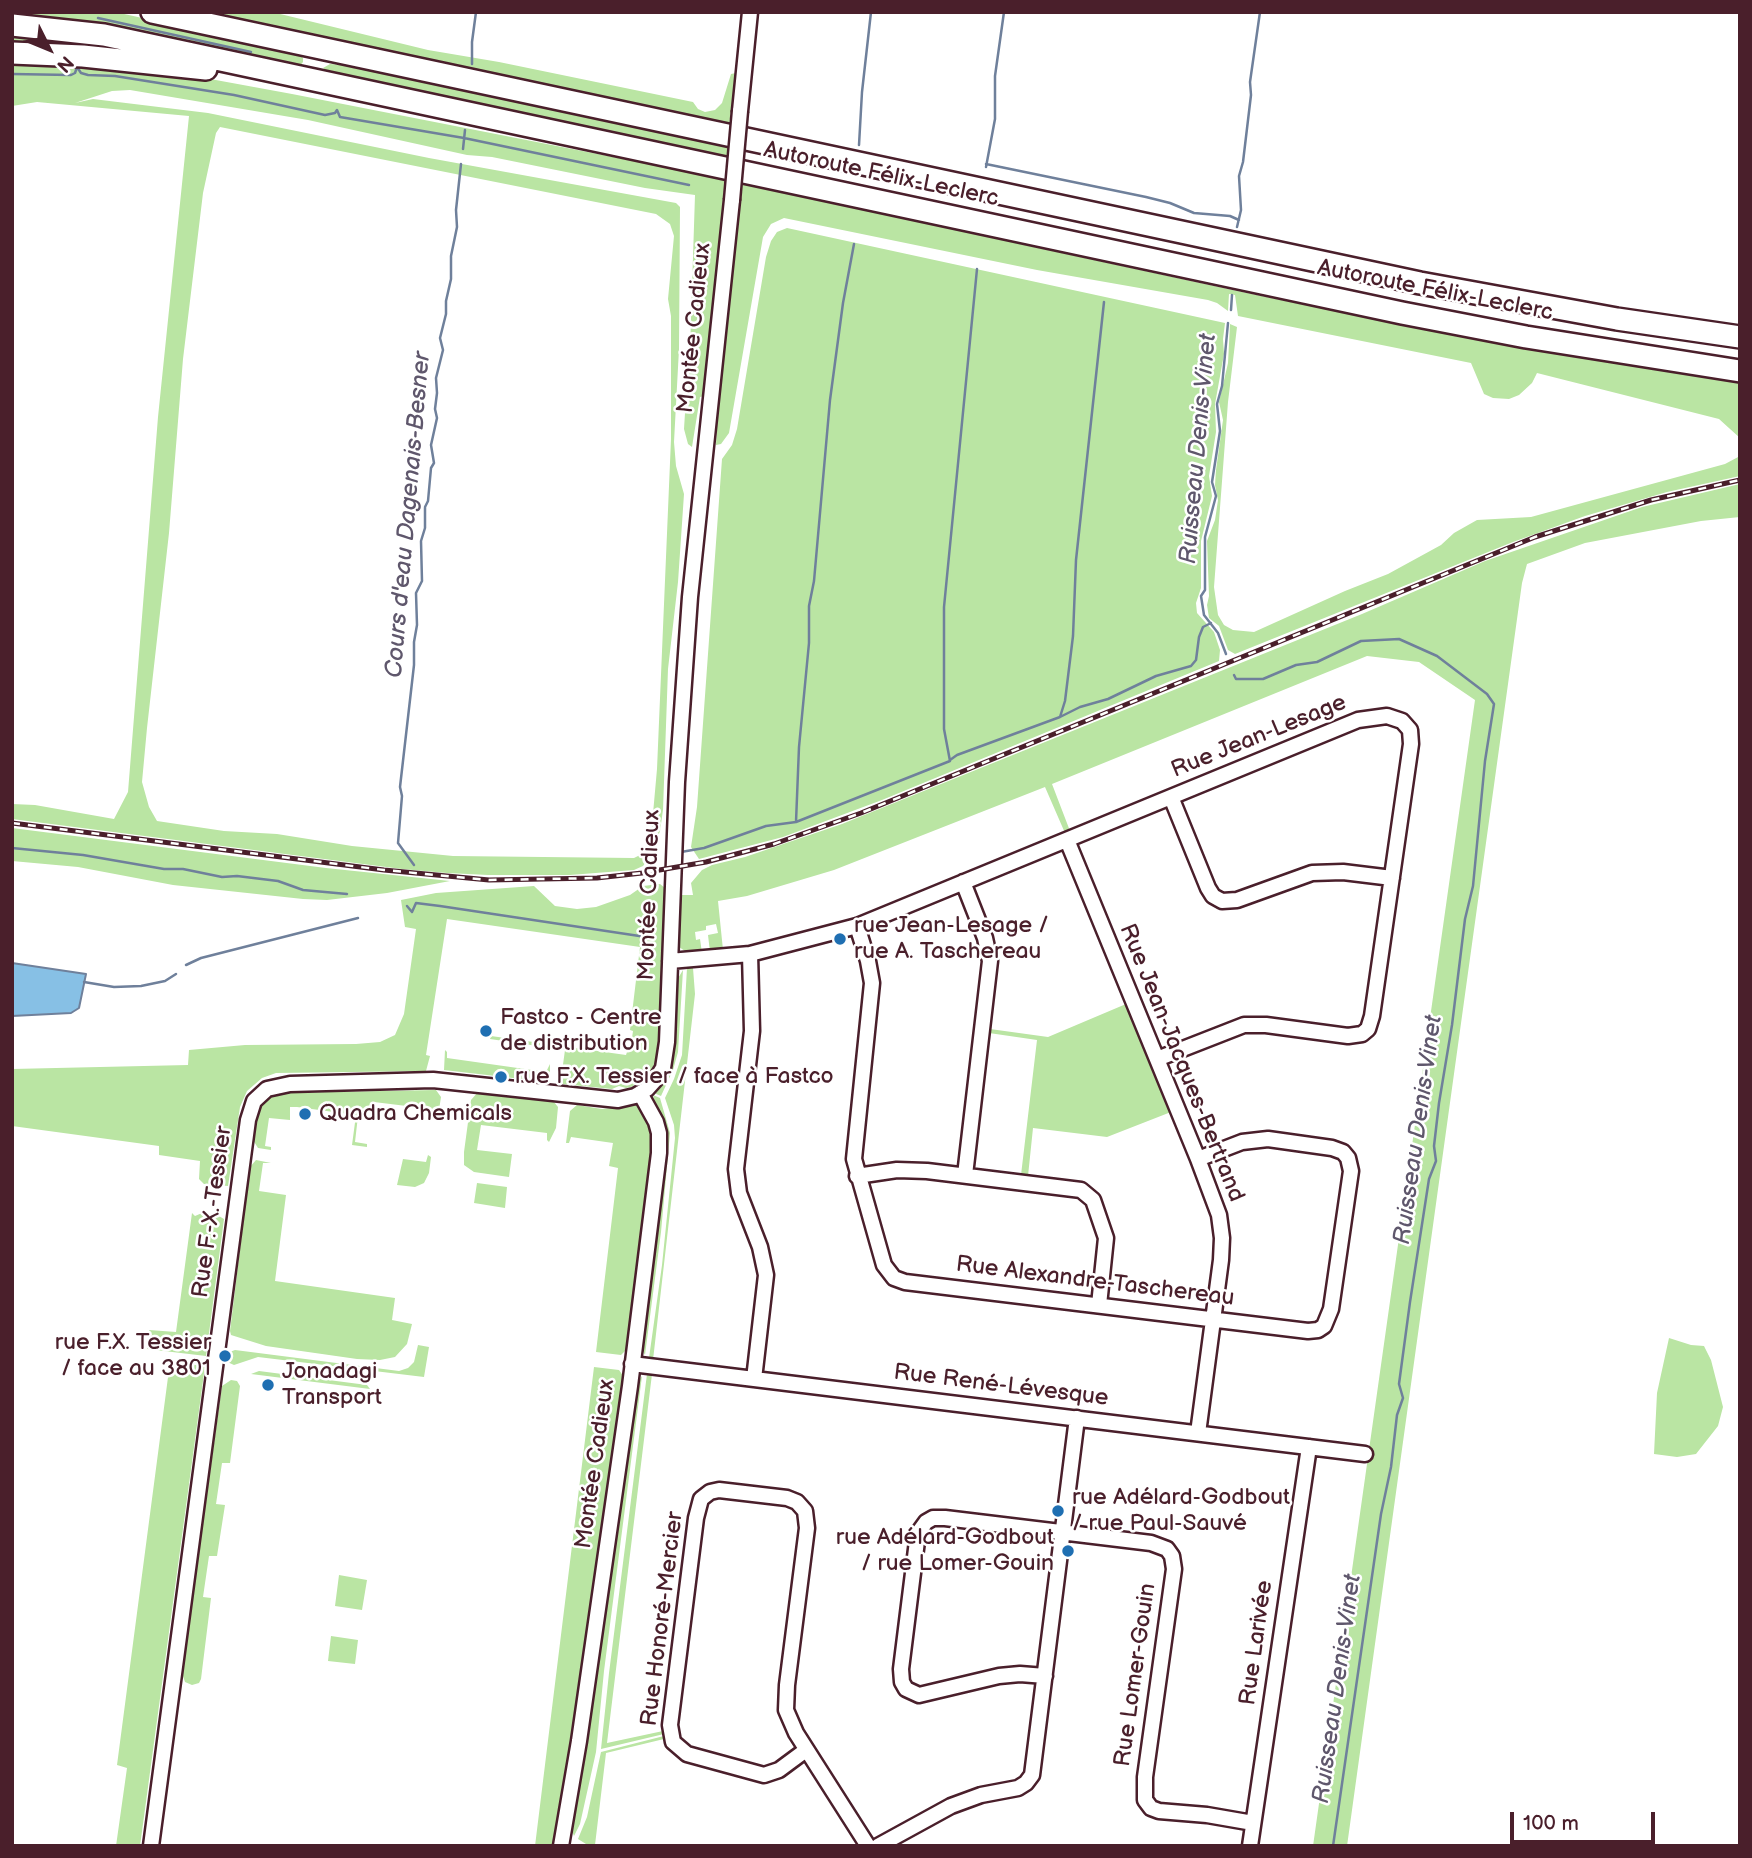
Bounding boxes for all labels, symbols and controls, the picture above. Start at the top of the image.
north arrow [14,14,84,84]
text: N [51,51,78,77]
street label: Autoroute Félix-Leclerc [761,137,1001,213]
street label: Montée Cadieux [672,241,718,415]
street label: Autoroute Félix-Leclerc [1315,255,1555,327]
water label: Ruisseau Denis-Vinet [1175,333,1223,565]
water label: Cours d'eau Dagenais-Besner [380,351,438,679]
street label: Rue Jean-Lesage [1168,689,1350,785]
street label: Montée Cadieux [633,809,667,981]
place label: rue Jean-Lesage / rue A. Taschereau [854,912,1049,966]
street label: Rue Jean-Jacques-Bertrand [1113,920,1249,1206]
marker: rue Jean-Lesage / rue A. Taschereau [832,931,848,947]
place label: Fastco - Centre de distribution [500,1004,661,1058]
water label: Ruisseau Denis-Vinet [1389,1014,1449,1246]
marker: Fastco - Centre de distribution [478,1023,494,1039]
place label: rue F.X. Tessier / face à Fastco [515,1063,834,1091]
marker: rue F.X. Tessier / face à Fastco [493,1069,509,1085]
place label: Quadra Chemicals [319,1100,512,1128]
marker: Quadra Chemicals [297,1106,313,1122]
street label: Rue F.-X.-Tessier [187,1124,239,1300]
street label: Rue Alexandre-Taschereau [954,1251,1236,1313]
place label: rue F.X. Tessier / face au 3801 [55,1329,211,1383]
marker: rue F.X. Tessier / face au 3801 [217,1348,233,1364]
place label: Jonadagi Transport [282,1358,382,1412]
street label: Rue René-Lévesque [892,1359,1110,1413]
marker: Jonadagi Transport [260,1377,276,1393]
street label: Montée Cadieux [570,1377,622,1551]
place label: rue Adélard-Godbout / rue Paul-Sauvé [1072,1484,1290,1538]
marker: rue Adélard-Godbout / rue Paul-Sauvé [1050,1503,1066,1519]
street label: Rue Honoré-Mercier [636,1510,690,1728]
place label: rue Adélard-Godbout / rue Lomer-Gouin [836,1524,1054,1578]
marker: rue Adélard-Godbout / rue Lomer-Gouin [1060,1543,1076,1559]
water label: Ruisseau Denis-Vinet [1308,1573,1368,1805]
street label: Rue Larivée [1235,1579,1279,1707]
street label: Rue Lomer-Gouin [1109,1582,1163,1768]
scale bar [1514,1798,1659,1842]
text: 100 m [1523,1811,1579,1836]

